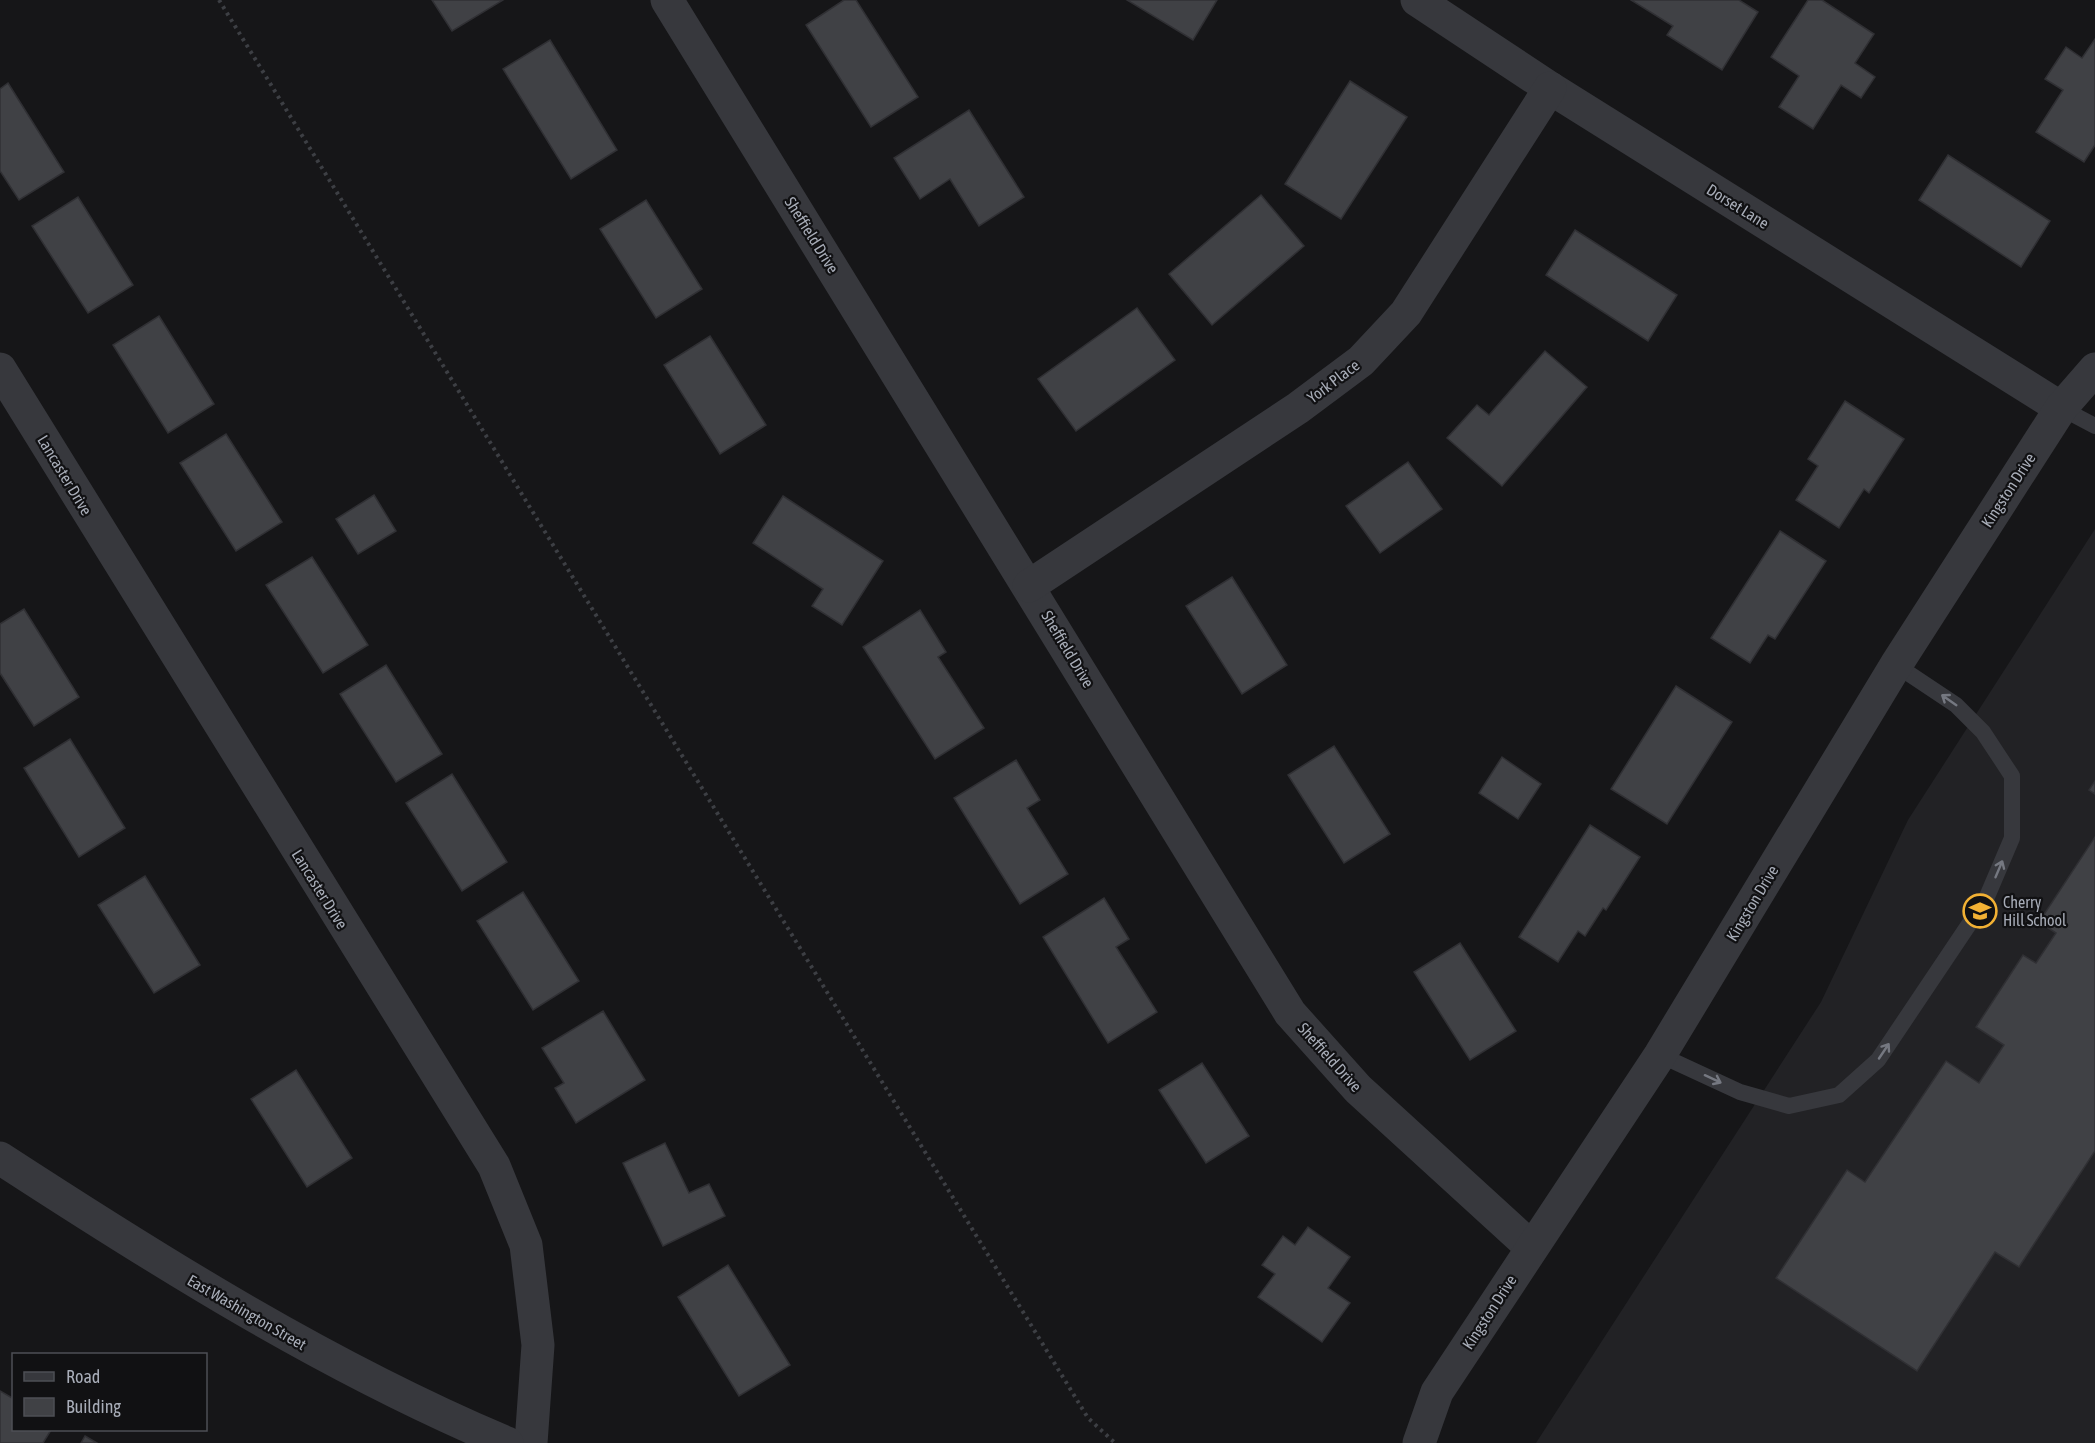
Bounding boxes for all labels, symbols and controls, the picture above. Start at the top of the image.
street label: Dorset Lane [1704,180,1772,232]
street label: Sheffield Drive [782,194,842,276]
street label: York Place [1303,356,1363,406]
street label: Lancaster Drive [34,432,96,518]
street label: Kingston Drive [1977,450,2039,531]
street label: Sheffield Drive [1038,607,1098,691]
one-way arrow [1941,694,1957,706]
street label: Lancaster Drive [288,846,352,932]
one-way arrow [1994,860,2005,879]
street label: Kingston Drive [1722,862,1782,944]
school or university icon: Cherry Hill School [1962,893,1998,929]
place label: Cherry Hill School [2003,893,2067,929]
street label: Sheffield Drive [1294,1019,1366,1095]
one-way arrow [1878,1043,1890,1060]
one-way arrow [1704,1074,1722,1086]
street label: East Washington Street [184,1271,310,1354]
street label: Kingston Drive [1458,1272,1520,1353]
legend [12,1353,207,1431]
text: Road [66,1366,100,1387]
text: Building [66,1396,121,1417]

